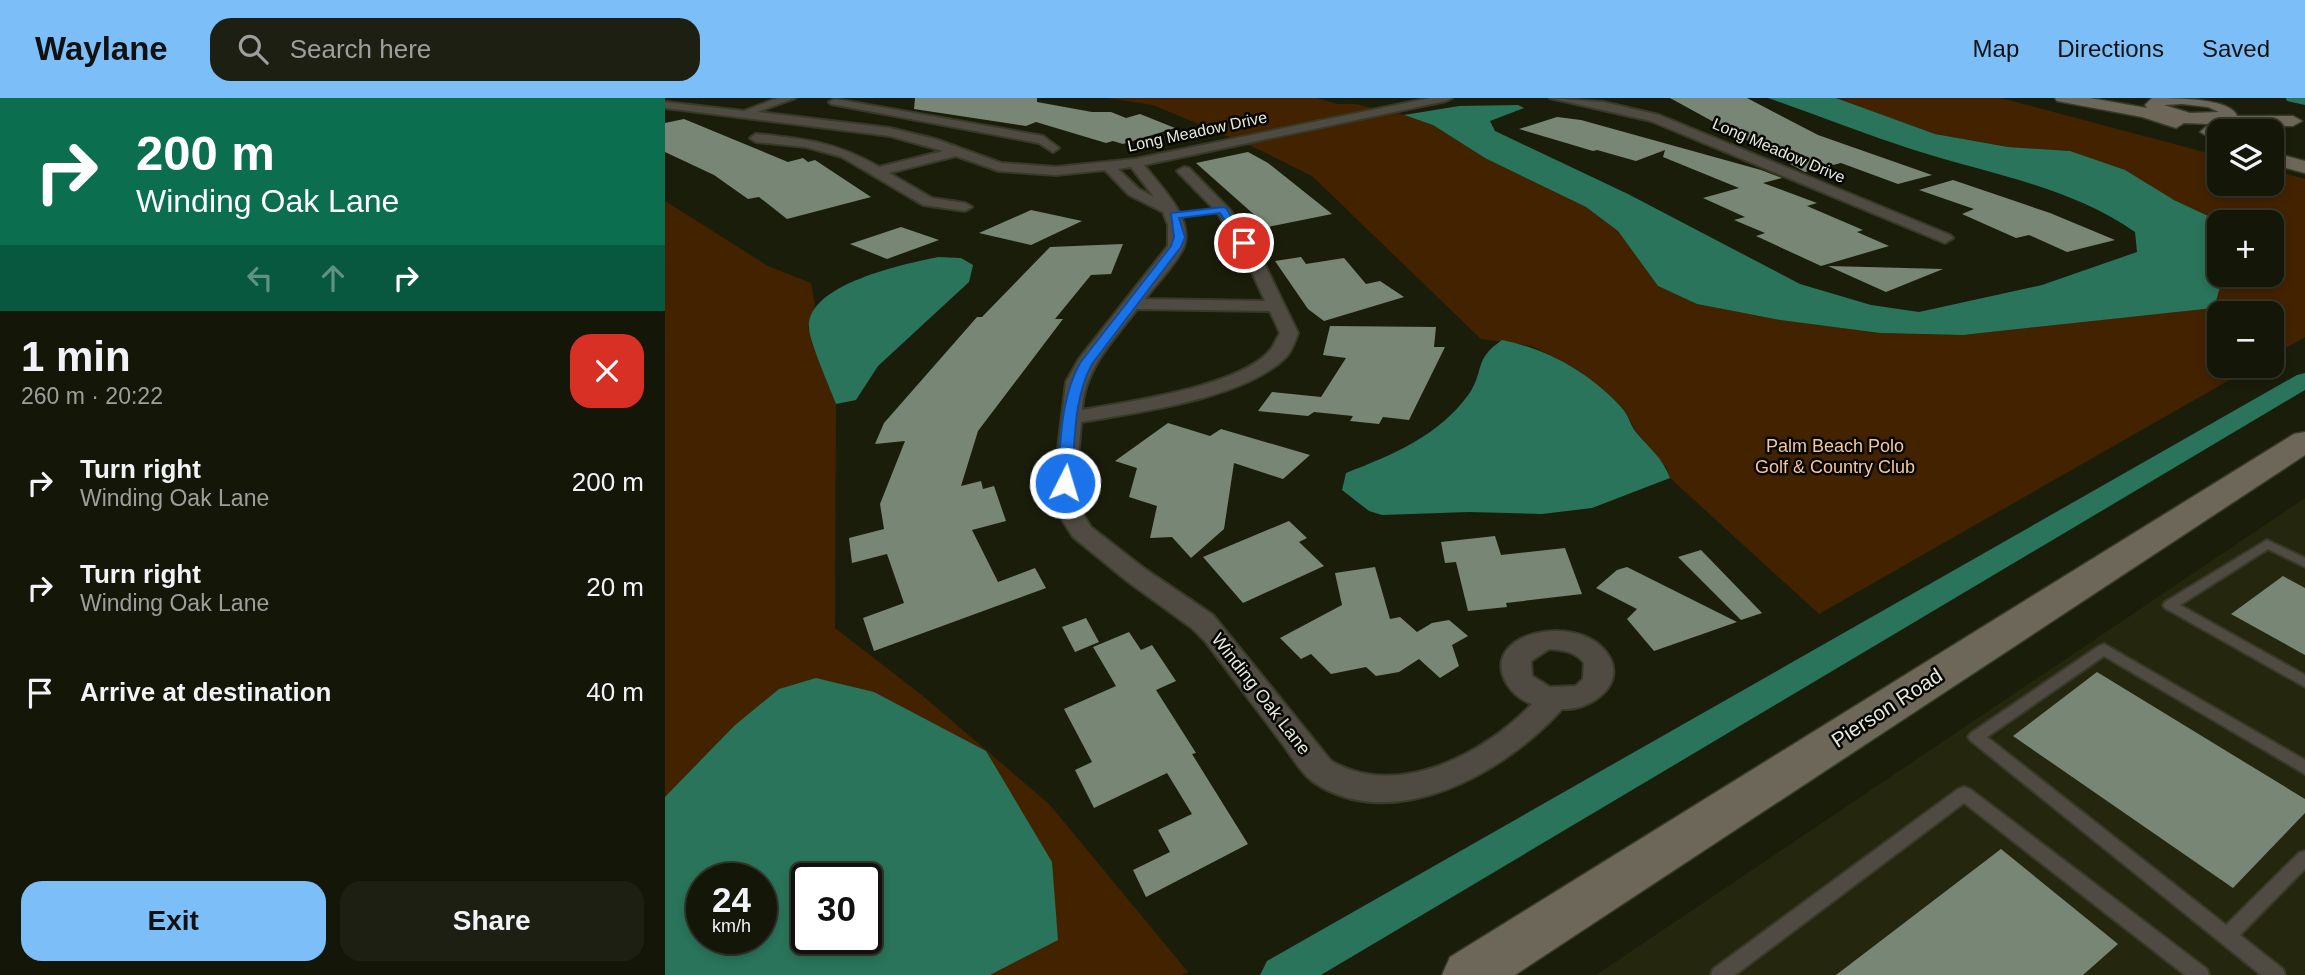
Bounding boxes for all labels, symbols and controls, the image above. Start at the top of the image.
search box [210,18,700,81]
text: Waylane [35,30,168,67]
icon: search [234,30,272,68]
text: Search here [290,34,431,64]
text: Map [1973,35,2019,62]
text: Directions [2057,35,2164,62]
text: Saved [2202,35,2270,62]
street label: Long Meadow Drive [1126,108,1269,155]
street label: Long Meadow Drive [1710,115,1848,186]
map controls [2207,119,2284,378]
button: layers [2207,119,2284,196]
icon: right [21,126,112,217]
text: 200 m [136,126,275,180]
text: Winding Oak Lane [136,183,399,219]
button: + [2207,210,2284,287]
pin [1214,213,1274,273]
icon: arrive [1225,224,1263,262]
icon: left [241,259,279,297]
icon: ahead [314,259,352,297]
icon: right [387,259,425,297]
button: − [2207,301,2284,378]
text: 1 min [21,333,131,380]
button: close [570,334,644,408]
text: 260 m · 20:22 [21,383,163,409]
park label: Palm Beach Polo Golf & Country Club [1755,436,1915,477]
position arrow [1028,446,1102,520]
text: Turn right [80,454,201,484]
icon: right [21,464,59,502]
text: 200 m [572,467,644,497]
text: Winding Oak Lane [80,485,269,511]
text: Turn right [80,559,201,589]
icon: right [21,569,59,607]
text: 20 m [586,572,644,602]
text: Winding Oak Lane [80,590,269,616]
street label: Winding Oak Lane [1208,629,1314,759]
street label: Pierson Road [1827,663,1946,752]
icon: arrive [21,674,59,712]
text: Arrive at destination [80,677,331,707]
text: 40 m [586,677,644,707]
speed limit sign: 30 [791,863,882,954]
text: 24 [712,880,751,919]
button: Exit [21,881,326,961]
button: Share [340,881,644,961]
text: km/h [712,916,751,936]

